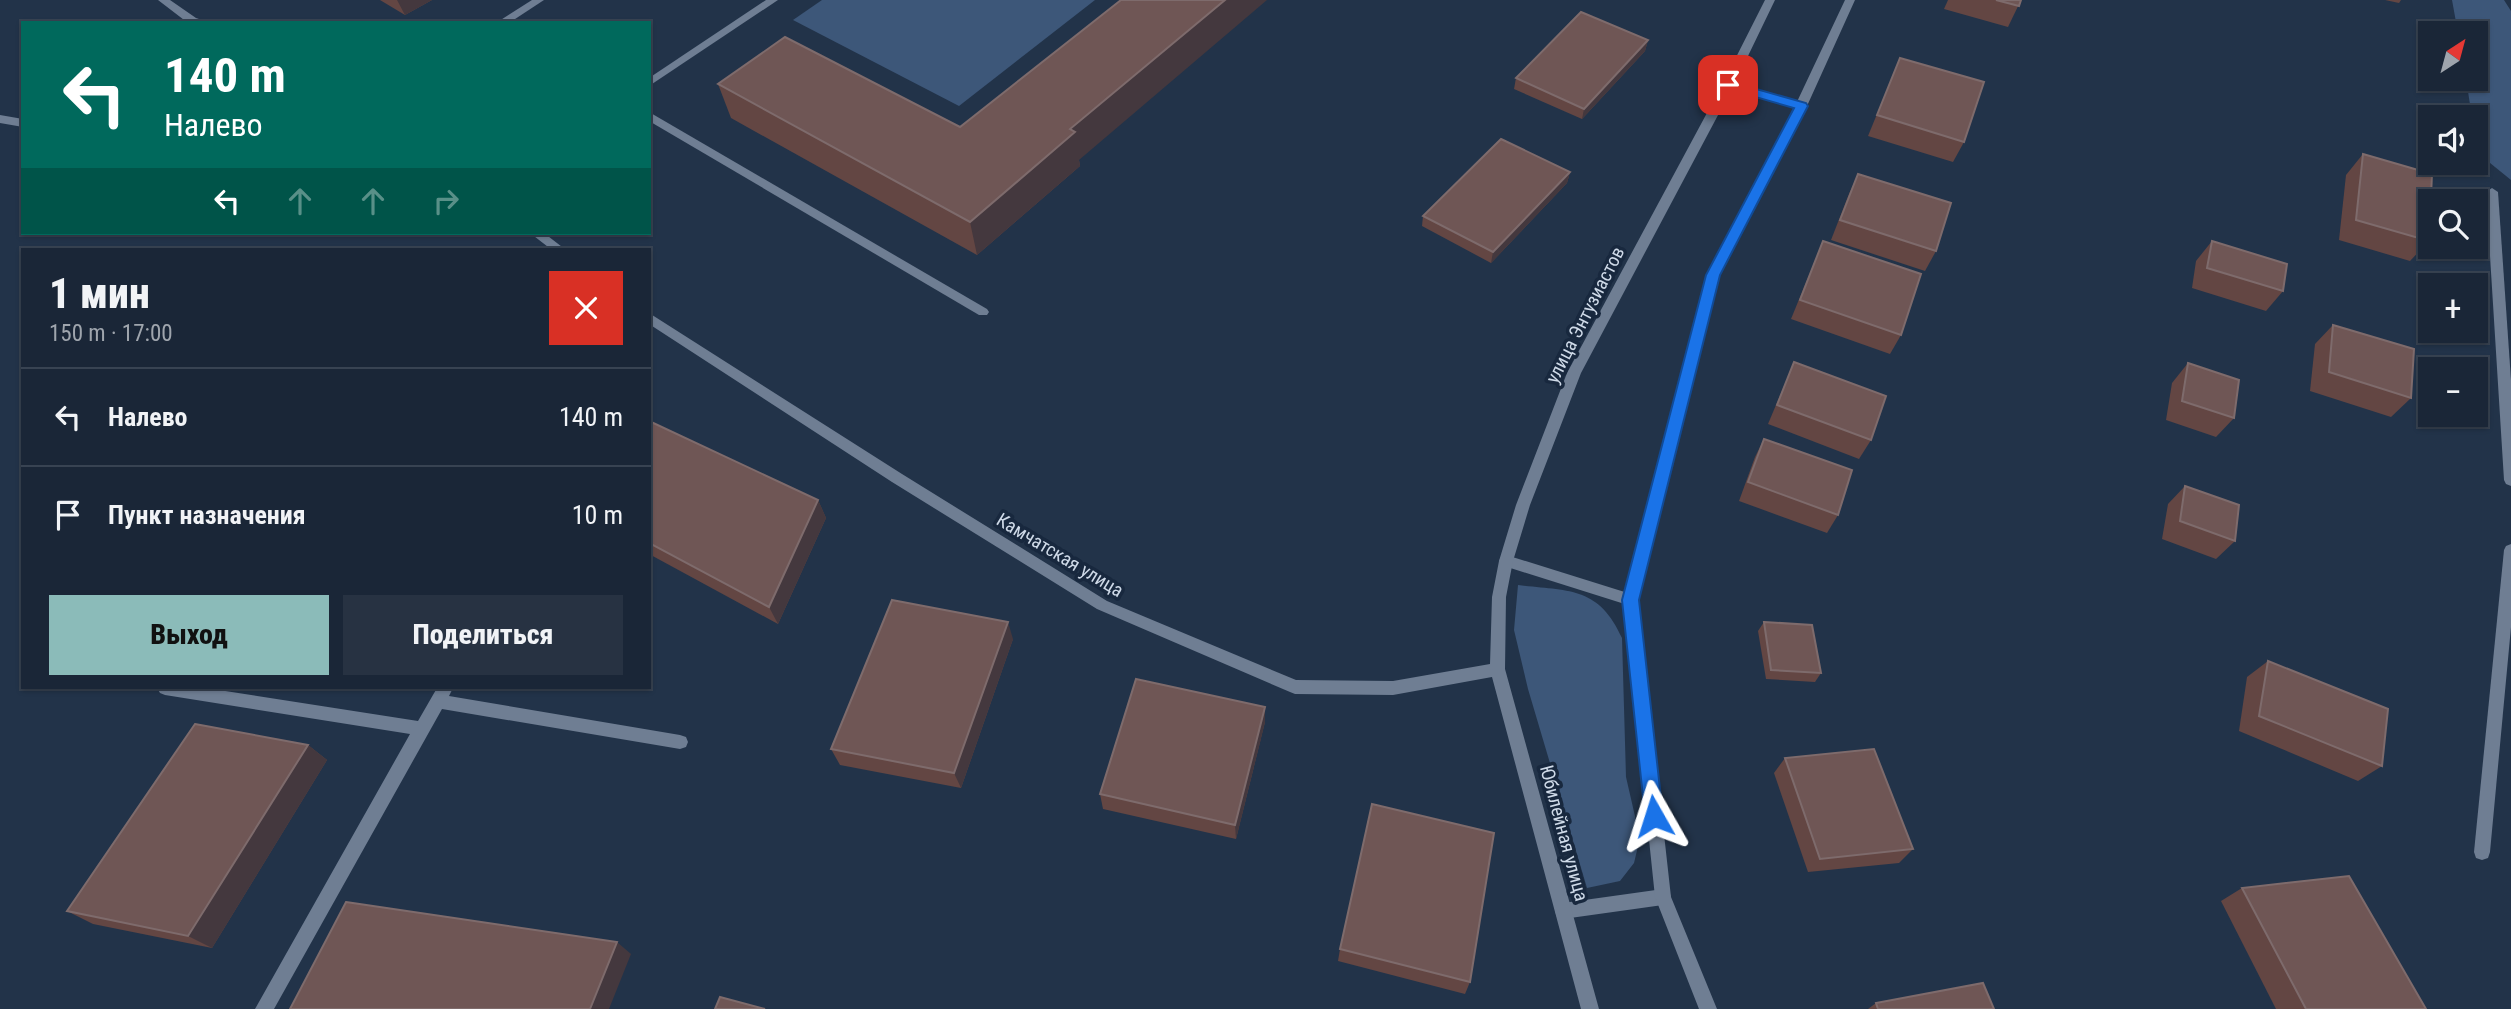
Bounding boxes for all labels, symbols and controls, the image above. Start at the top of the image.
north arrow [2418,21,2488,91]
map controls [2418,21,2488,427]
text: 140 m [164,47,286,104]
icon: left [49,49,140,140]
pin [1698,55,1758,115]
icon: arrive [1709,66,1747,104]
button: sound [2418,105,2488,175]
text: Налево [164,106,263,144]
icon: left [208,182,246,220]
icon: ahead [281,182,319,220]
icon: ahead [354,182,392,220]
icon: right [427,182,465,220]
button: search [2418,189,2488,259]
street label: улица Энтузиастов [1541,243,1629,387]
text: 1 мин [49,269,150,318]
button: close [549,271,623,345]
button: + [2418,273,2488,343]
text: 150 m · 17:00 [49,320,173,347]
button: − [2418,357,2488,427]
icon: left [49,398,87,436]
text: Налево [108,402,188,432]
text: 140 m [559,402,623,432]
icon: arrive [49,496,87,534]
text: Пункт назначения [108,500,306,530]
text: 10 m [572,500,623,530]
street label: Камчатская улица [992,508,1128,602]
button: Выход [49,595,329,675]
button: Поделиться [343,595,623,675]
street label: Юбилейная улица [1535,762,1593,904]
position arrow [1617,779,1691,853]

